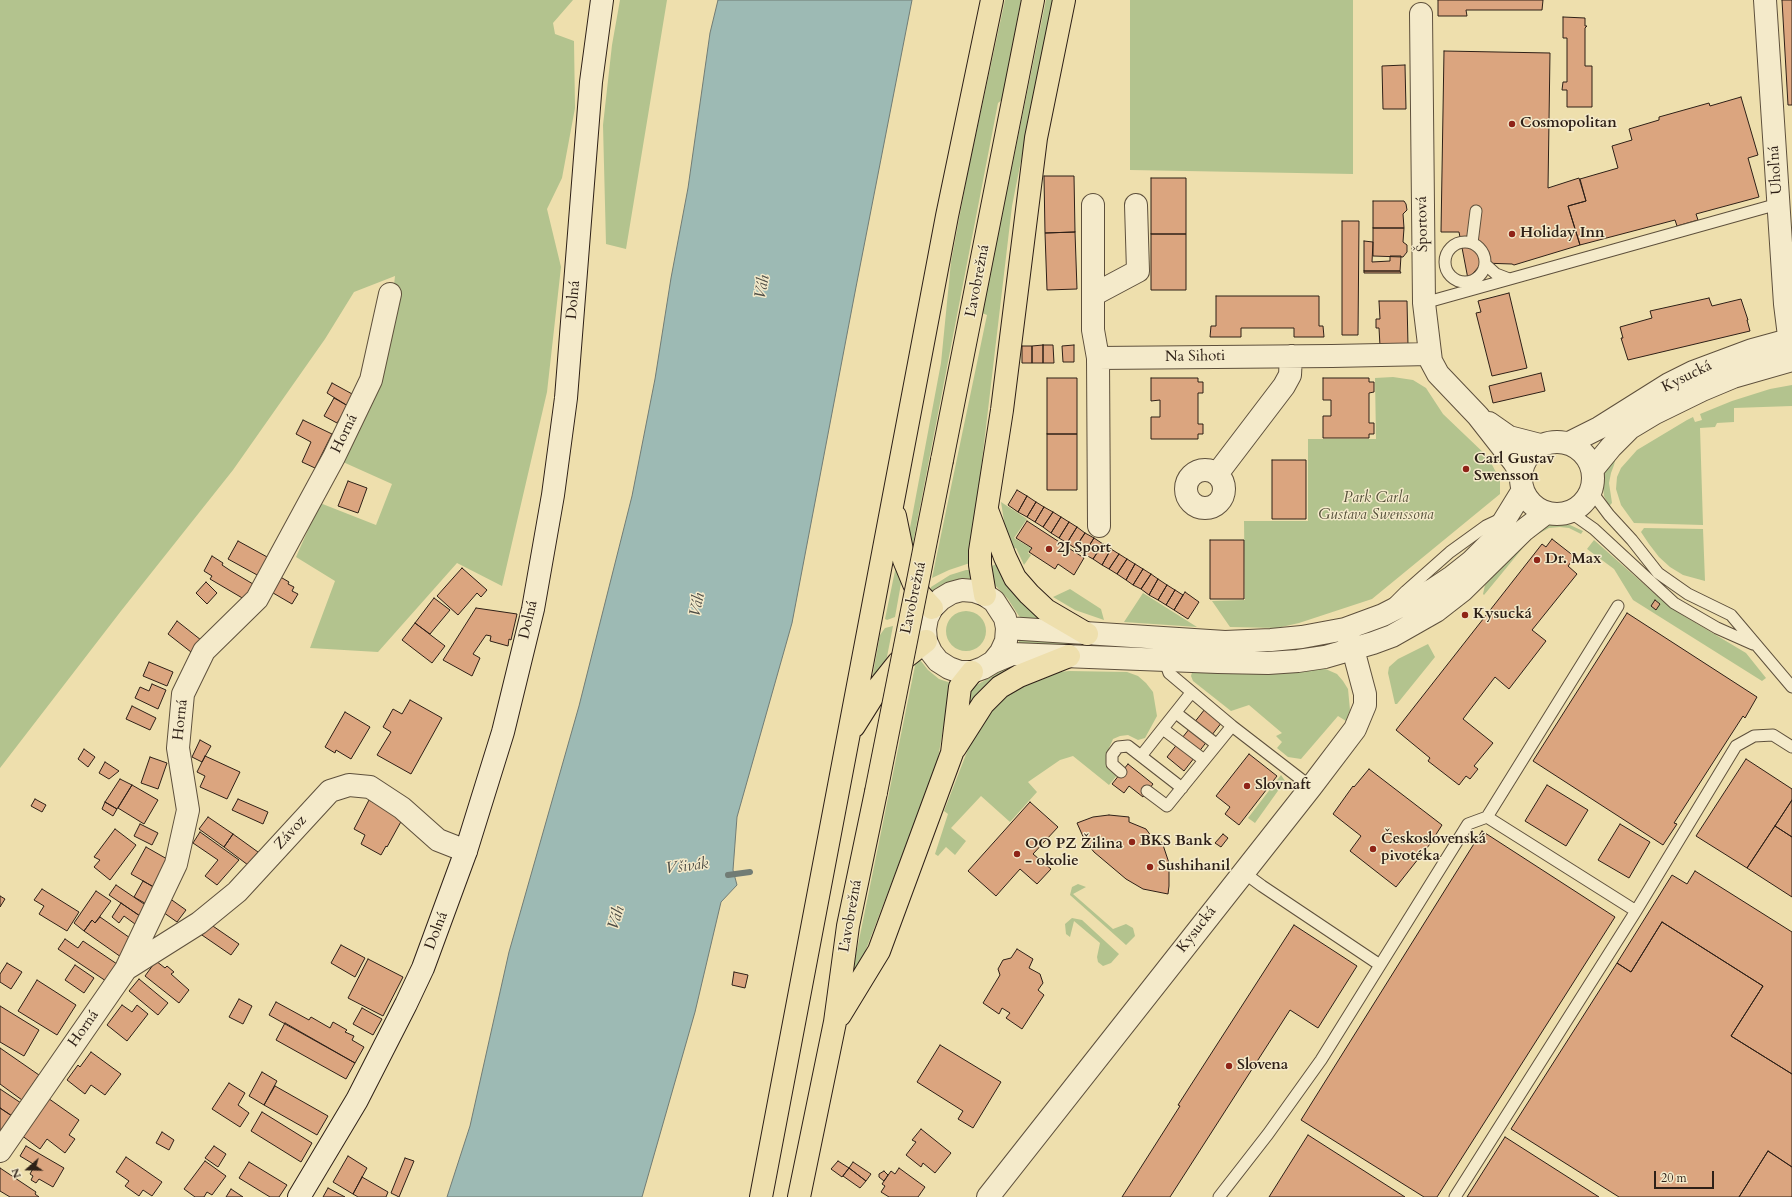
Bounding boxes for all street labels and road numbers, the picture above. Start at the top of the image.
street label: Uhoľná [1765,145,1787,195]
street label: Športová [1414,196,1432,252]
street label: Ľavobrežná [962,243,994,319]
street label: Dolná [563,280,585,320]
street label: Na Sihoti [1165,347,1225,367]
street label: Kysucká [1659,357,1715,397]
street label: Horná [328,412,362,456]
street label: Ľavobrežná [898,560,930,636]
street label: Dolná [516,599,542,641]
street label: Horná [170,699,192,741]
street label: Závoz [271,812,311,854]
street label: Ľavobrežná [836,878,866,954]
street label: Kysucká [1173,903,1221,957]
street label: Dolná [422,910,452,952]
street label: Horná [65,1007,103,1051]

